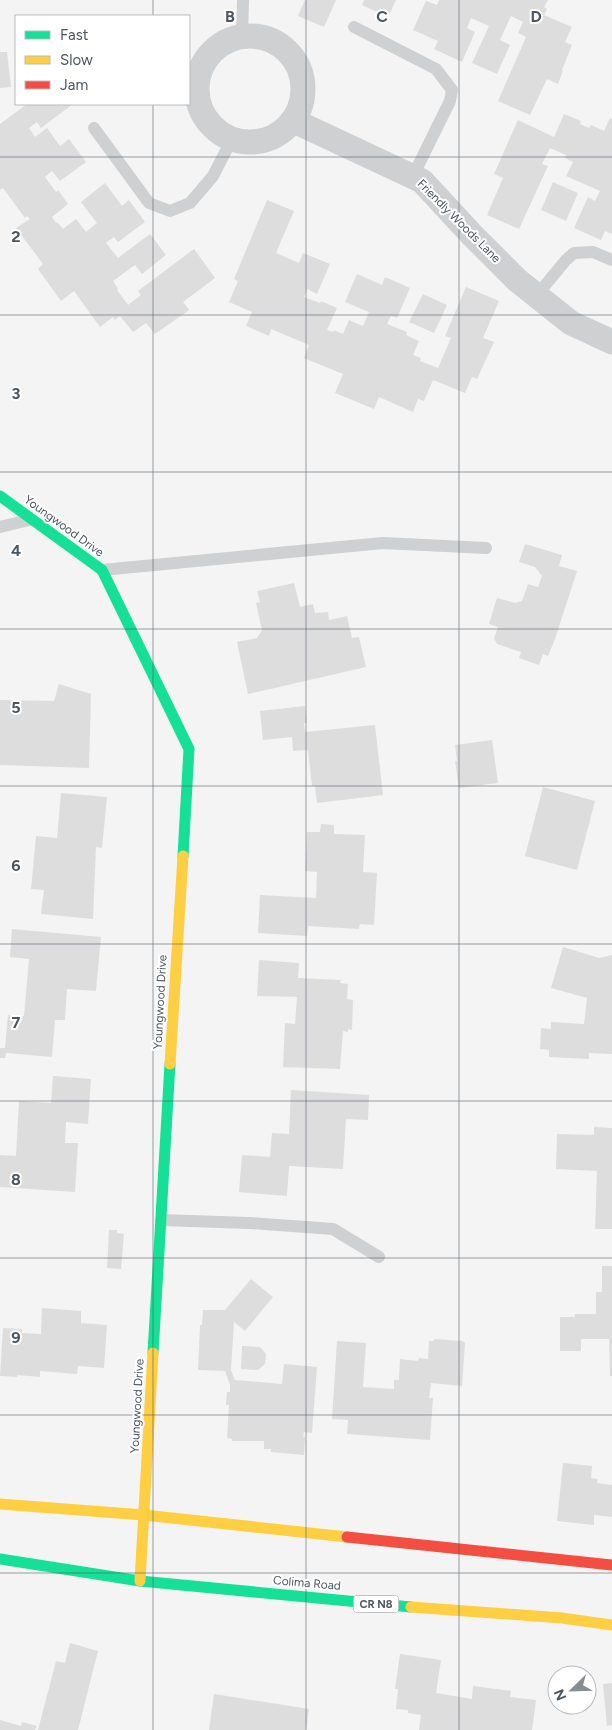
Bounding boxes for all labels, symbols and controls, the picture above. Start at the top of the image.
text: B [225,7,235,26]
text: C [376,7,388,26]
text: D [530,7,542,26]
legend [15,15,190,105]
text: Fast [60,26,89,44]
text: Slow [60,51,93,69]
text: Jam [60,76,88,94]
street label: Friendly Woods Lane [415,177,504,266]
text: 2 [11,227,21,246]
text: 3 [12,384,21,403]
street label: Youngwood Drive [22,492,107,560]
text: 4 [11,541,21,560]
text: 5 [11,698,21,717]
text: 6 [11,856,21,875]
street label: Youngwood Drive [151,954,169,1050]
text: 7 [12,1013,21,1032]
text: 8 [11,1170,21,1189]
text: 9 [11,1328,21,1347]
street label: Youngwood Drive [128,1358,146,1454]
street label: Colima Road [273,1573,341,1593]
road number: CR N8 [354,1596,398,1612]
north arrow [547,1665,597,1715]
text: N [551,1687,570,1703]

